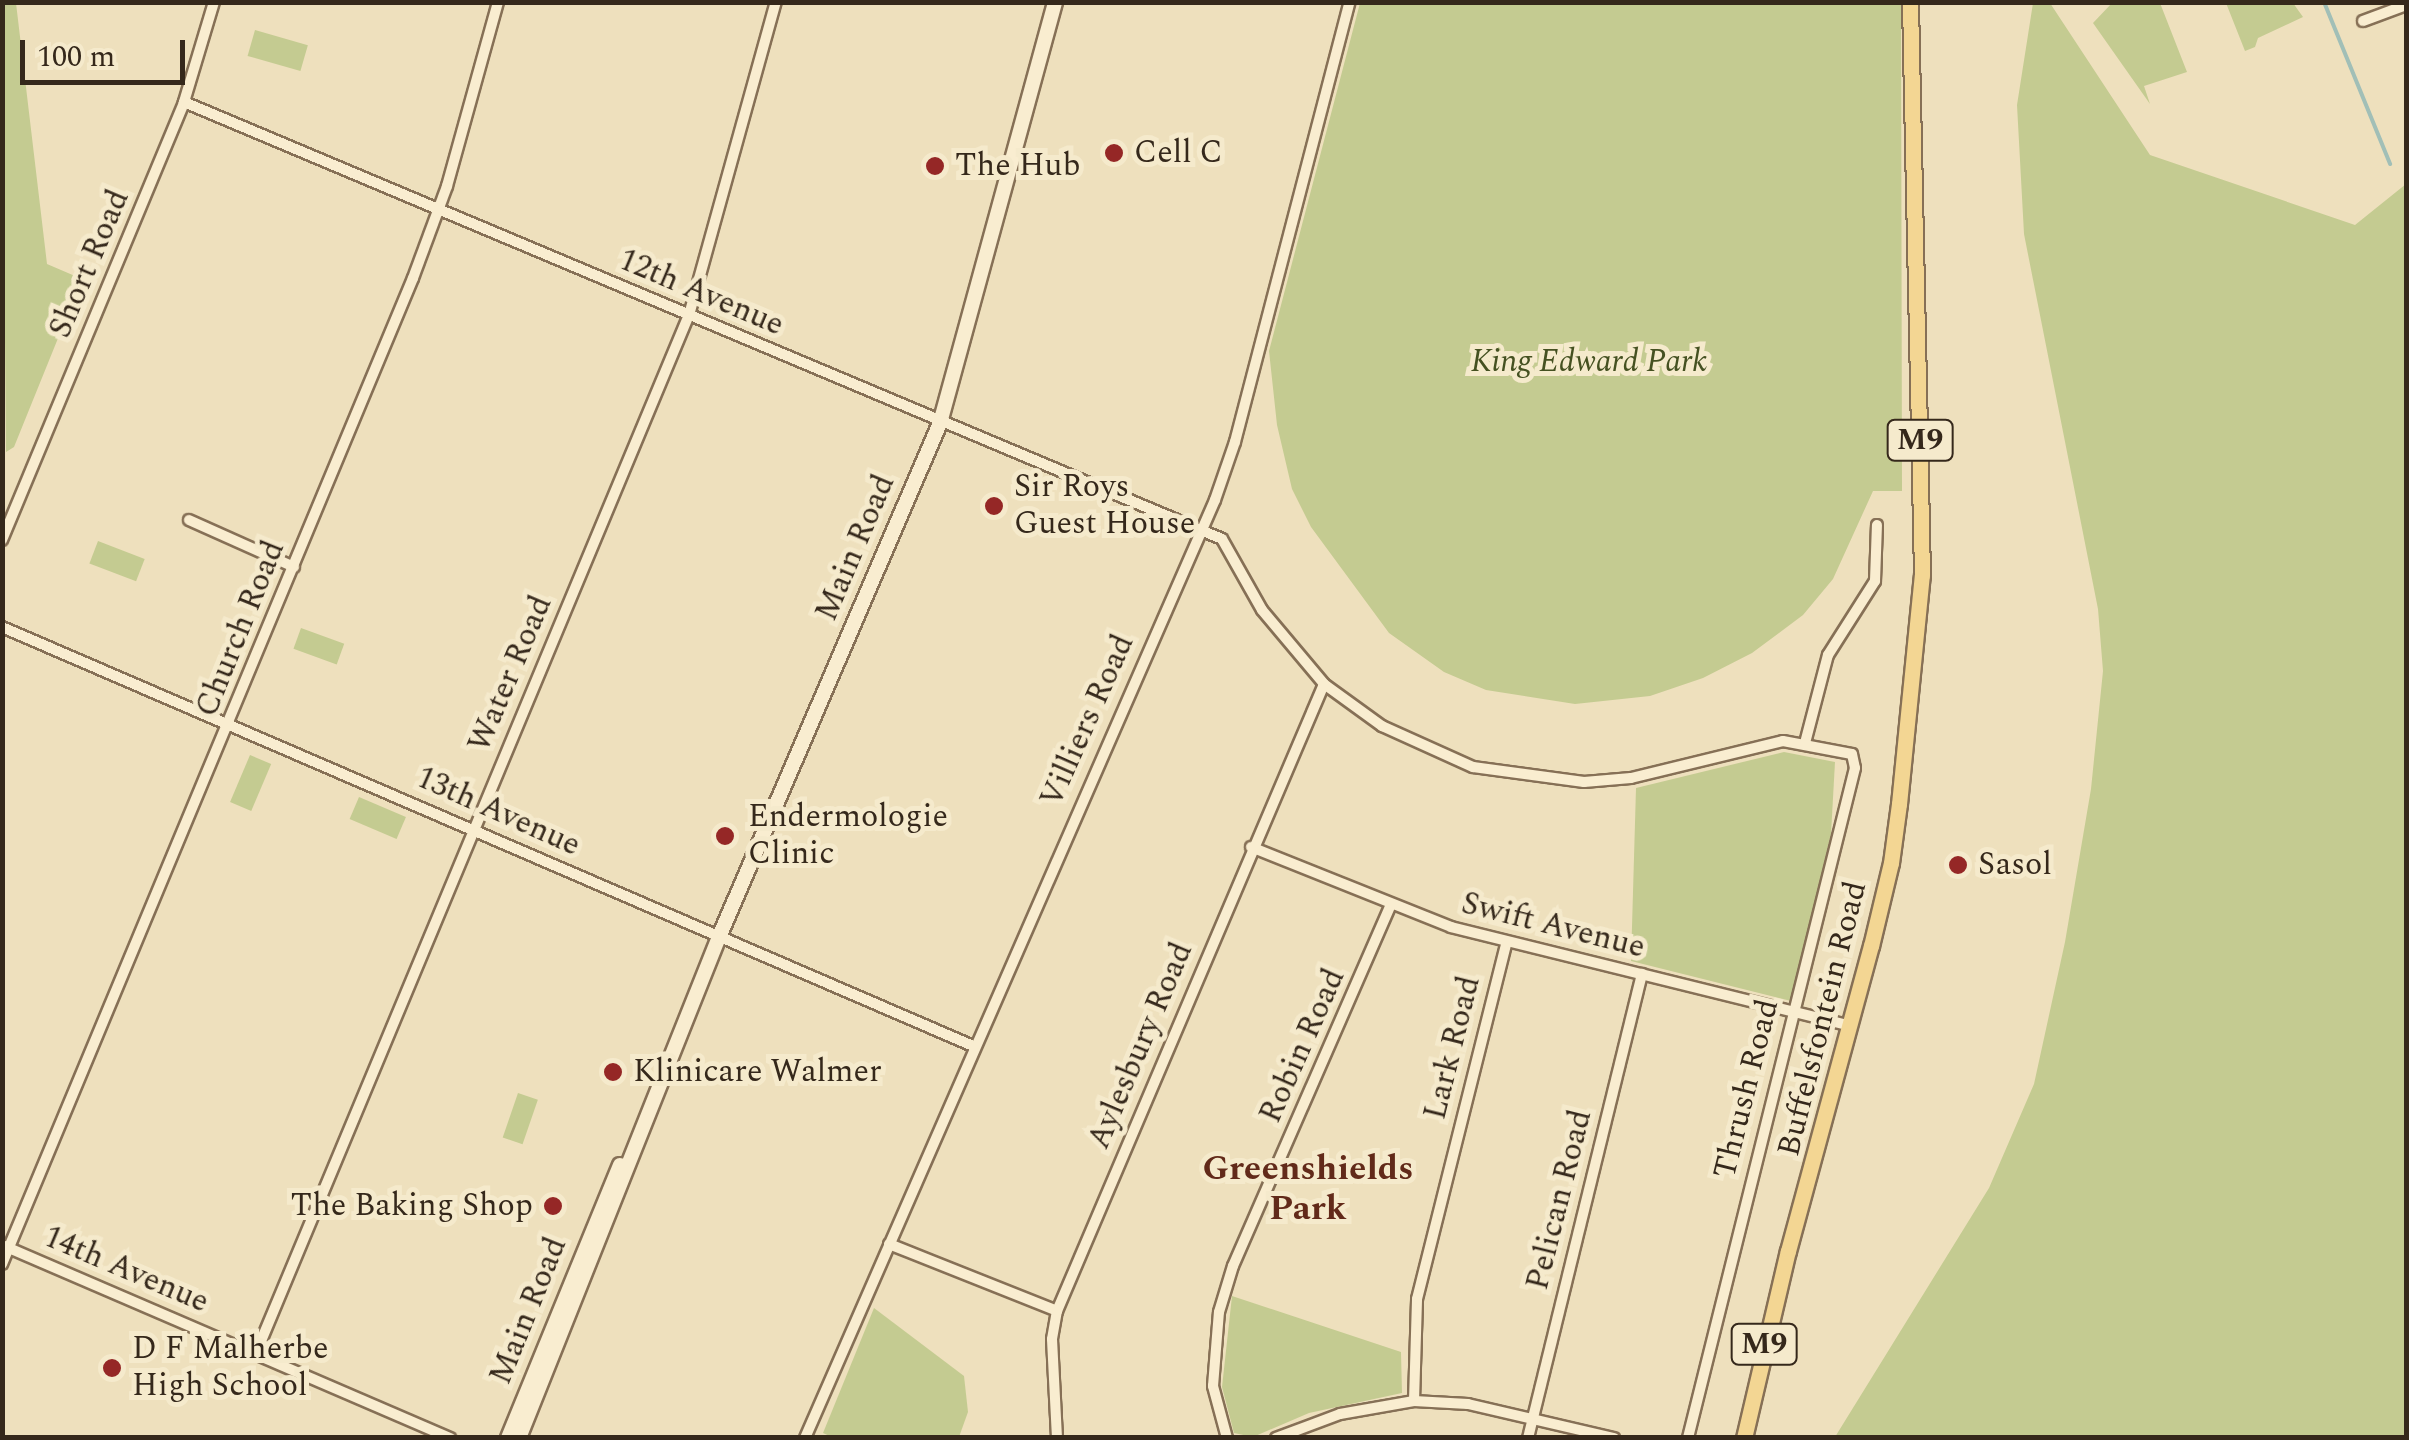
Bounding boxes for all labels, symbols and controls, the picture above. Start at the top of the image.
scale bar [25,20,190,82]
text: 100 m [37,34,115,80]
place label: Cell C [1134,134,1223,172]
marker: Cell C [1103,142,1125,164]
place label: The Hub [955,147,1080,185]
marker: The Hub [924,155,946,177]
street label: Short Road [42,184,138,344]
street label: 12th Avenue [613,241,789,345]
park label: King Edward Park [1471,343,1707,381]
road number: M9 [1885,415,1955,465]
street label: Main Road [808,469,904,627]
place label: Sir Roys Guest House [1014,469,1195,544]
marker: Sir Roys Guest House [983,495,1005,517]
street label: Church Road [188,535,294,723]
street label: Water Road [461,590,561,758]
street label: Villiers Road [1033,629,1143,813]
street label: 13th Avenue [410,759,586,865]
place label: Endermologie Clinic [748,799,948,874]
marker: Endermologie Clinic [712,823,738,849]
place label: Sasol [1978,846,2052,884]
marker: Sasol [1947,854,1969,876]
street label: Buffelsfontein Road [1770,878,1876,1160]
street label: Swift Avenue [1457,885,1649,967]
street label: Aylesbury Road [1080,937,1202,1155]
street label: Robin Road [1252,963,1354,1129]
street label: Lark Road [1417,972,1489,1124]
street label: Thrush Road [1706,995,1788,1183]
place label: Klinicare Walmer [633,1053,882,1091]
marker: Klinicare Walmer [602,1061,624,1083]
street label: Pelican Road [1519,1106,1601,1294]
district label: Greenshields Park [1202,1148,1414,1230]
place label: The Baking Shop [291,1187,533,1225]
marker: The Baking Shop [542,1195,564,1217]
street label: 14th Avenue [38,1218,214,1322]
street label: Main Road [482,1232,576,1390]
road number: M9 [1729,1319,1799,1369]
place label: D F Malherbe High School [132,1331,328,1406]
marker: D F Malherbe High School [101,1357,123,1379]

